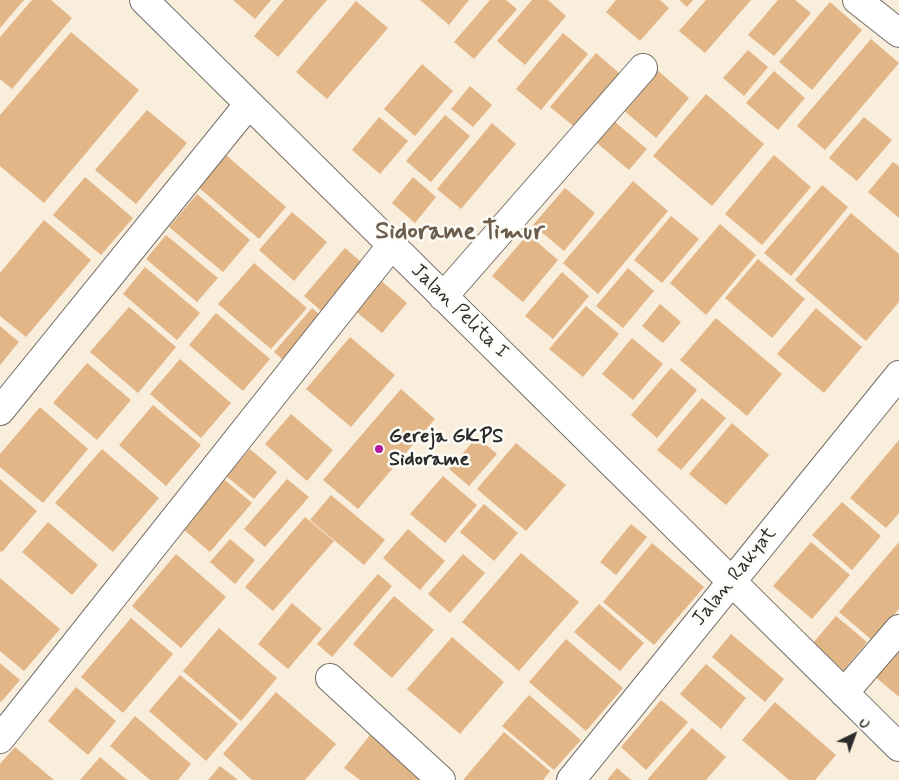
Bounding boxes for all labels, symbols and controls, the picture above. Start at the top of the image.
district label: Sidorame Timur [375,218,545,248]
street label: Jalan Pelita I [405,259,513,365]
place label: Gereja GKPS Sidorame [389,426,503,473]
marker: Gereja GKPS Sidorame [373,443,385,455]
street label: Jalan Rakyat [688,523,782,631]
north arrow [829,710,879,760]
text: U [855,714,873,734]

